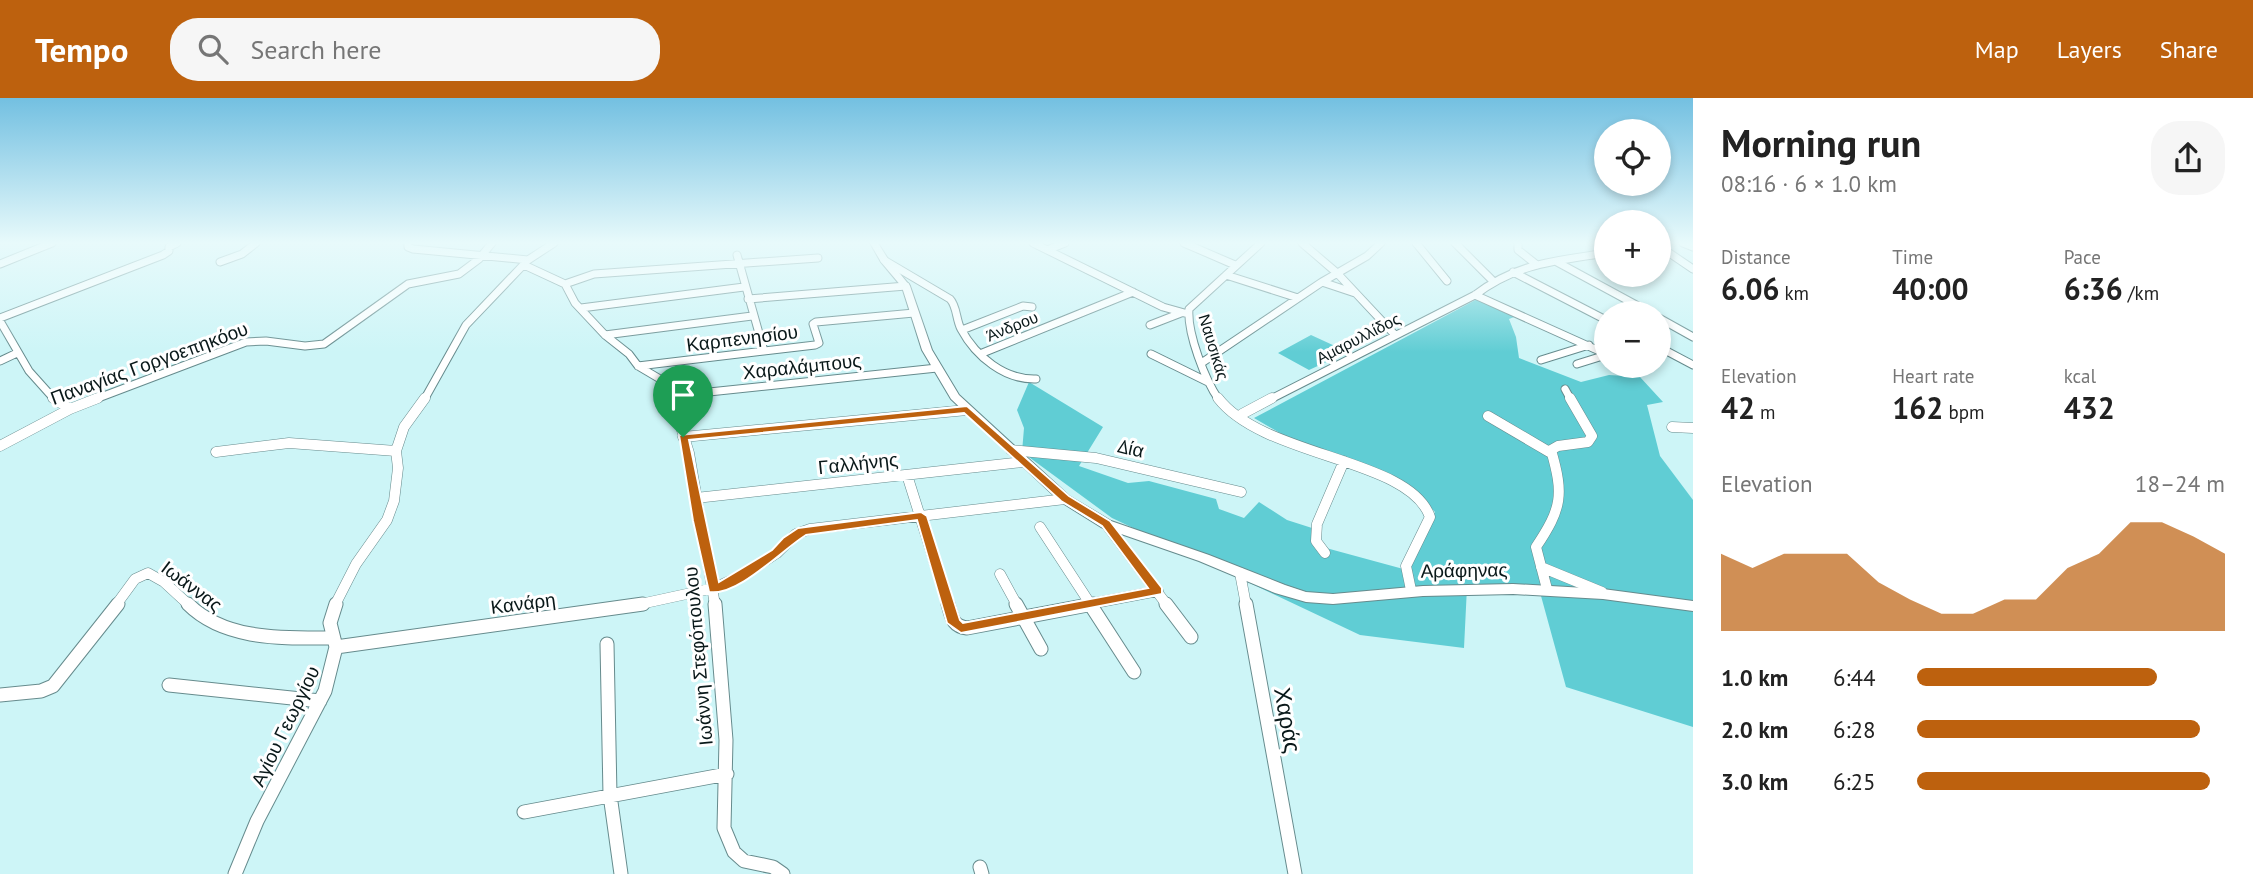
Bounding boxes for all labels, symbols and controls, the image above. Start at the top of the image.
search box [170,18,660,81]
text: Tempo [35,28,128,71]
icon: search [194,30,232,68]
text: Search here [250,33,382,66]
text: Map [1975,34,2019,65]
text: Layers [2057,34,2122,65]
text: Share [2160,34,2218,65]
text: Morning run [1721,118,1921,167]
map controls [1594,119,1671,378]
button: locate [1594,119,1671,196]
button: share [2151,121,2225,195]
text: 08:16 · 6 × 1.0 km [1721,169,1897,198]
button: + [1594,210,1671,287]
text: Distance [1721,245,1791,269]
text: Time [1892,245,1933,269]
text: Pace [2064,245,2101,269]
text: 6.06 [1721,269,1779,308]
text: 40:00 [1892,269,1968,308]
text: 6:36 [2064,269,2123,308]
text: km [1779,281,1809,305]
text: /km [2123,281,2159,305]
button: − [1594,301,1671,378]
street label: Άνδρου [983,307,1041,345]
street label: Αμαρυλλίδος [1313,308,1404,368]
street label: Ναυσικάς [1195,312,1234,383]
street label: Παναγίας Γοργοεπηκόου [47,316,251,410]
street label: Καρπενησίου [685,319,799,357]
street label: Χαραλάμπους [742,348,862,384]
text: Elevation [1721,364,1797,388]
text: Heart rate [1892,364,1974,388]
text: kcal [2064,364,2096,388]
pin [653,365,713,437]
icon: arrive [664,376,702,414]
text: 42 [1721,388,1755,427]
text: 162 [1892,388,1943,427]
text: 432 [2064,388,2115,427]
text: m [1755,400,1776,424]
text: bpm [1943,400,1984,424]
street label: Δία [1116,433,1146,463]
street label: Γαλλήνης [817,447,899,479]
text: Elevation [1721,469,1813,498]
text: 18–24 m [2135,469,2225,498]
street label: Ιωάννας [157,555,227,617]
street label: Αράφηνας [1420,557,1508,583]
street label: Ιωάννη Στεφόπουλου [678,566,718,746]
street label: Κανάρη [489,587,557,619]
street label: Αγίου Γεωργίου [245,662,325,790]
text: 1.0 km [1721,663,1788,692]
text: 6:44 [1833,663,1876,692]
street label: Χαράς [1268,685,1308,755]
text: 2.0 km [1721,715,1788,744]
text: 6:28 [1833,715,1876,744]
text: 3.0 km [1721,767,1788,796]
text: 6:25 [1833,767,1876,796]

